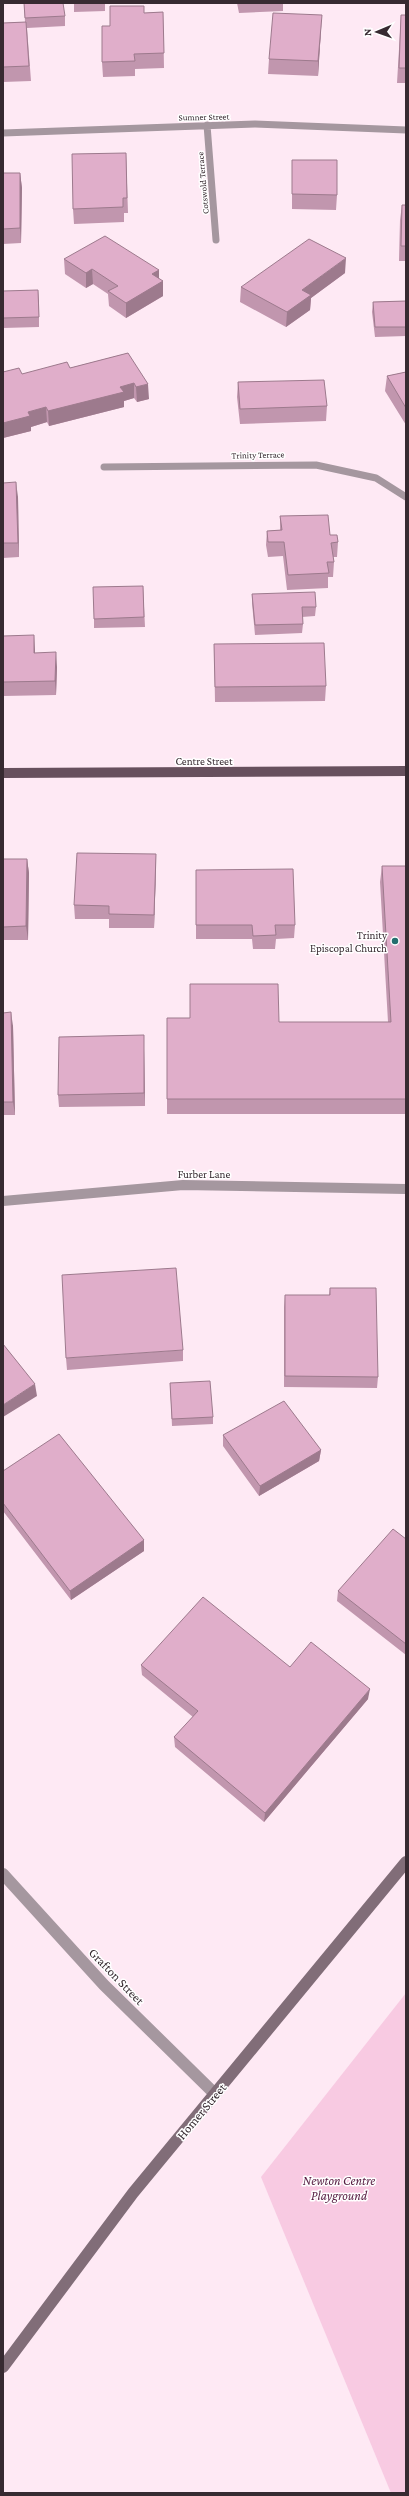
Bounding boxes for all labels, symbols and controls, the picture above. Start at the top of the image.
north arrow [357,12,397,52]
text: N [361,28,373,36]
street label: Sumner Street [178,112,231,122]
street label: Cotswold Terrace [195,151,211,215]
street label: Trinity Terrace [231,450,285,460]
street label: Centre Street [175,755,233,767]
place label: Trinity Episcopal Church [310,929,388,955]
marker: Trinity Episcopal Church [390,936,400,946]
street label: Furber Lane [178,1168,231,1180]
street label: Grafton Street [86,1945,148,2008]
street label: Homer Street [174,2080,230,2142]
park label: Newton Centre Playground [303,2173,375,2203]

